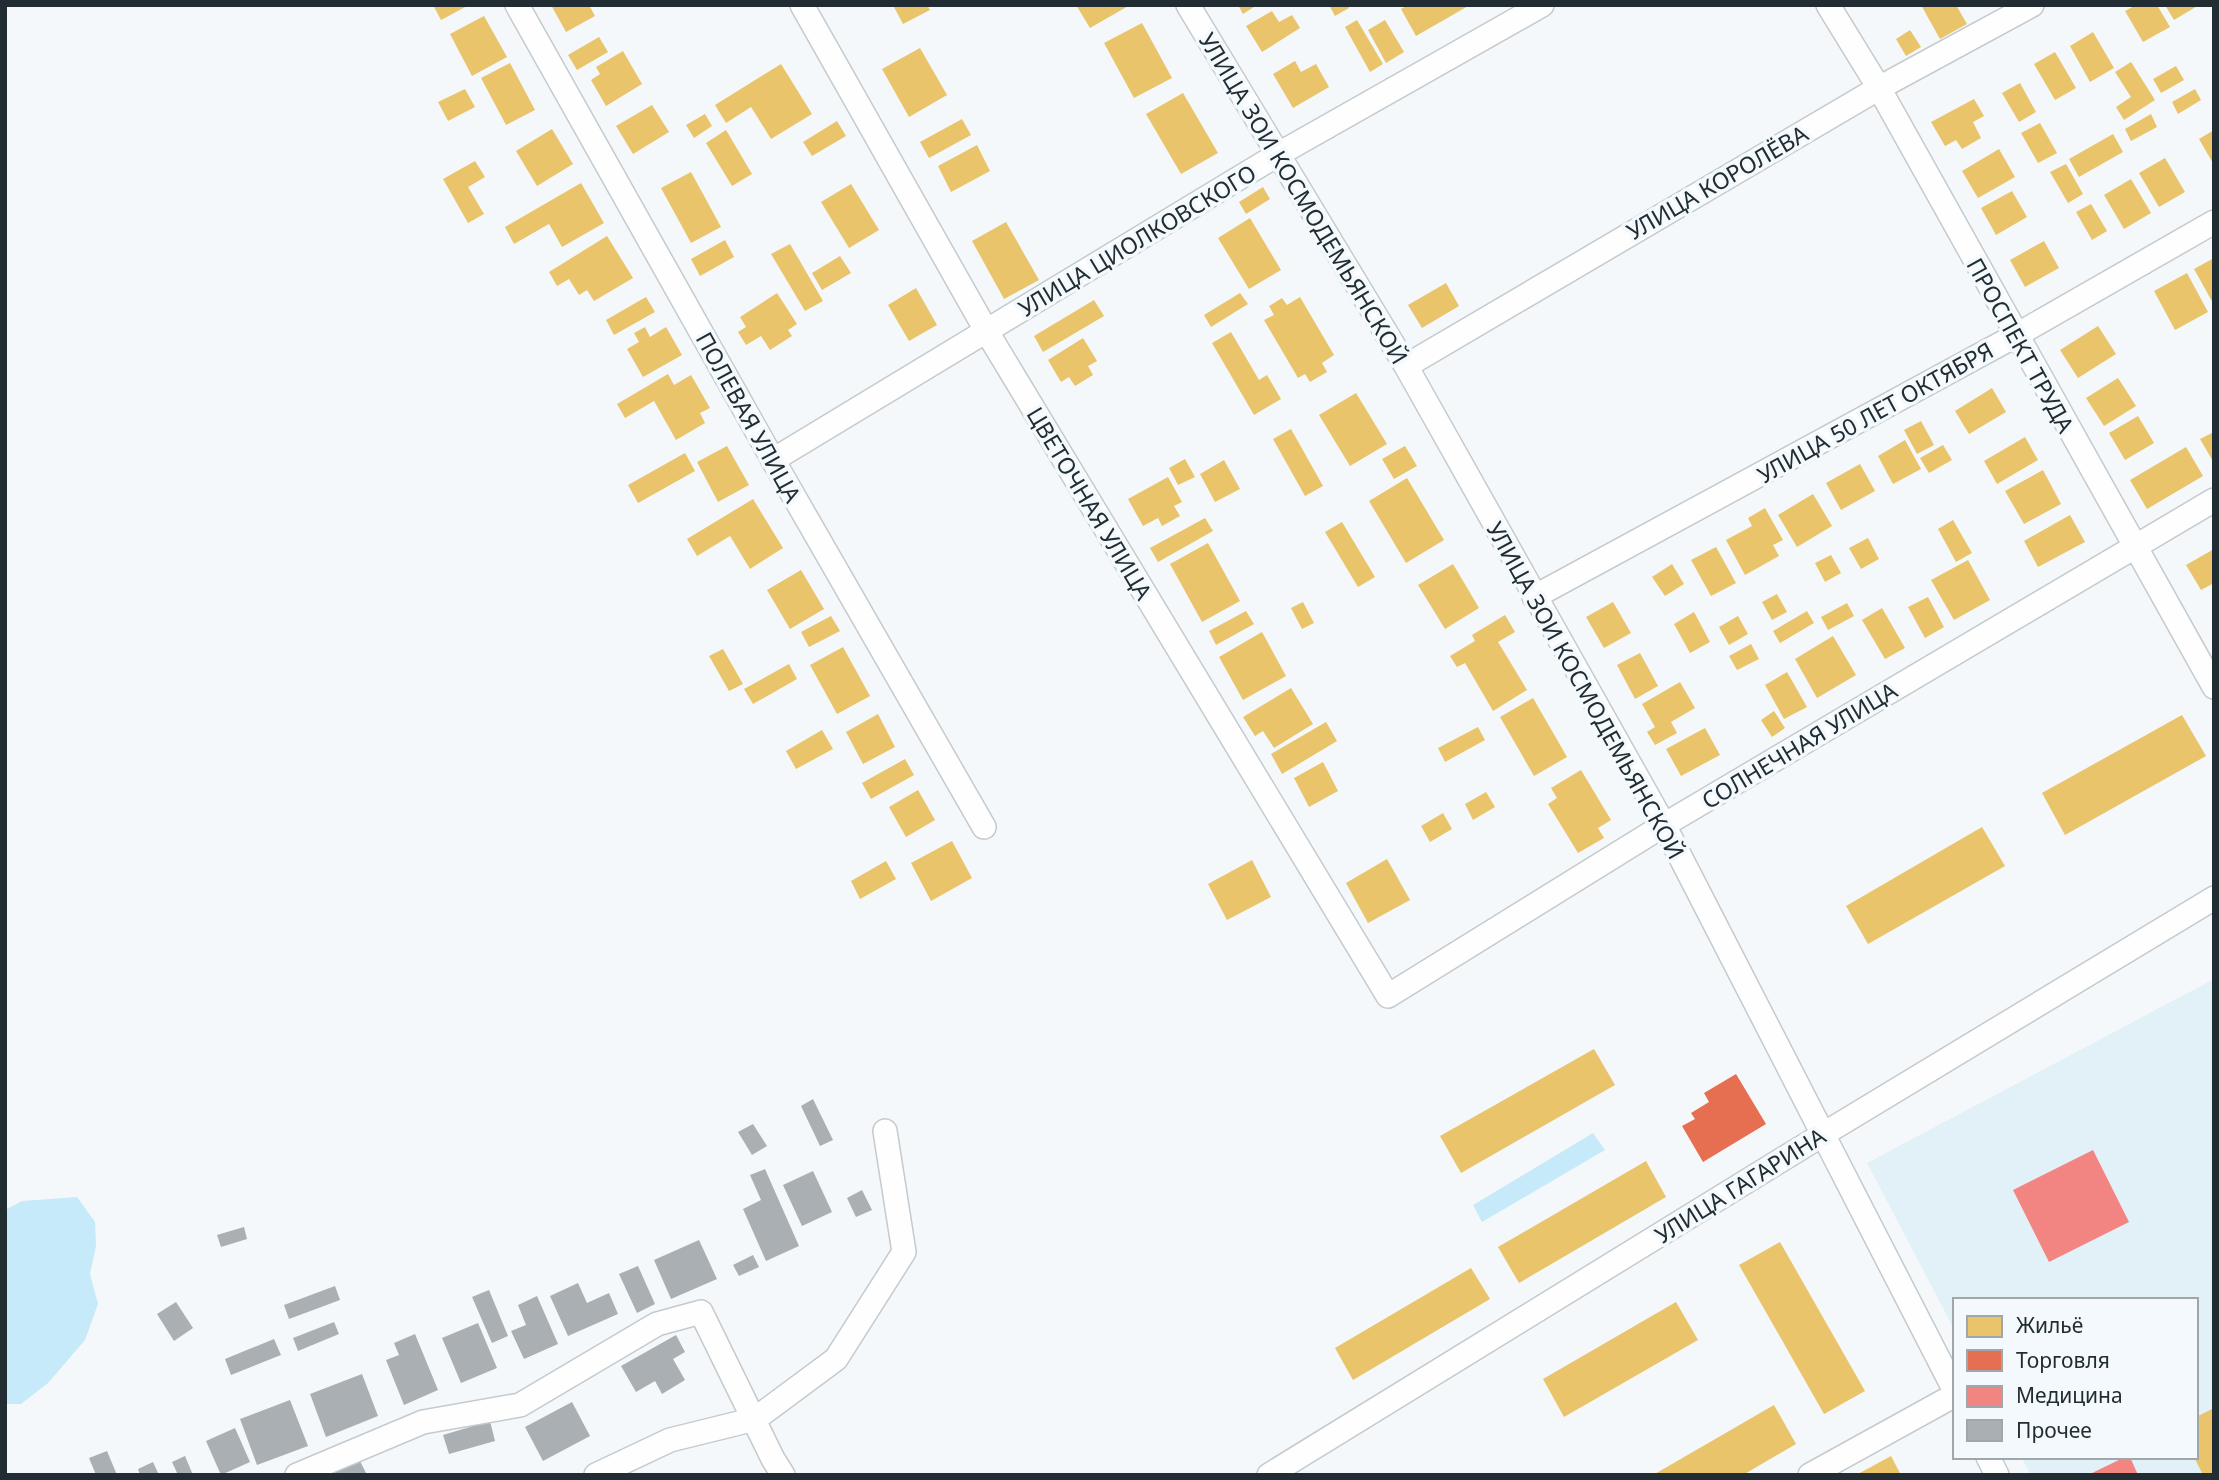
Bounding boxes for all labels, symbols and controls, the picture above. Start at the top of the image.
street label: УЛИЦА ЗОИ КОСМОДЕМЬЯНСКОЙ [1192,26,1416,370]
street label: УЛИЦА КОРОЛЁВА [1621,117,1814,247]
street label: УЛИЦА ЦИОЛКОВСКОГО [1012,156,1262,324]
street label: ПРОСПЕКТ ТРУДА [1960,252,2083,438]
street label: ПОЛЕВАЯ УЛИЦА [689,326,809,508]
street label: УЛИЦА 50 ЛЕТ ОКТЯБРЯ [1751,334,1999,490]
street label: ЦВЕТОЧНАЯ УЛИЦА [1020,401,1160,606]
street label: УЛИЦА ЗОИ КОСМОДЕМЬЯНСКОЙ [1480,515,1692,865]
street label: СОЛНЕЧНАЯ УЛИЦА [1695,674,1903,816]
street label: УЛИЦА ГАГАРИНА [1648,1119,1832,1250]
legend [1953,1298,2198,1459]
text: Жильё [2016,1311,2083,1339]
text: Торговля [2016,1346,2110,1374]
text: Медицина [2016,1381,2123,1409]
text: Прочее [2016,1416,2092,1444]

